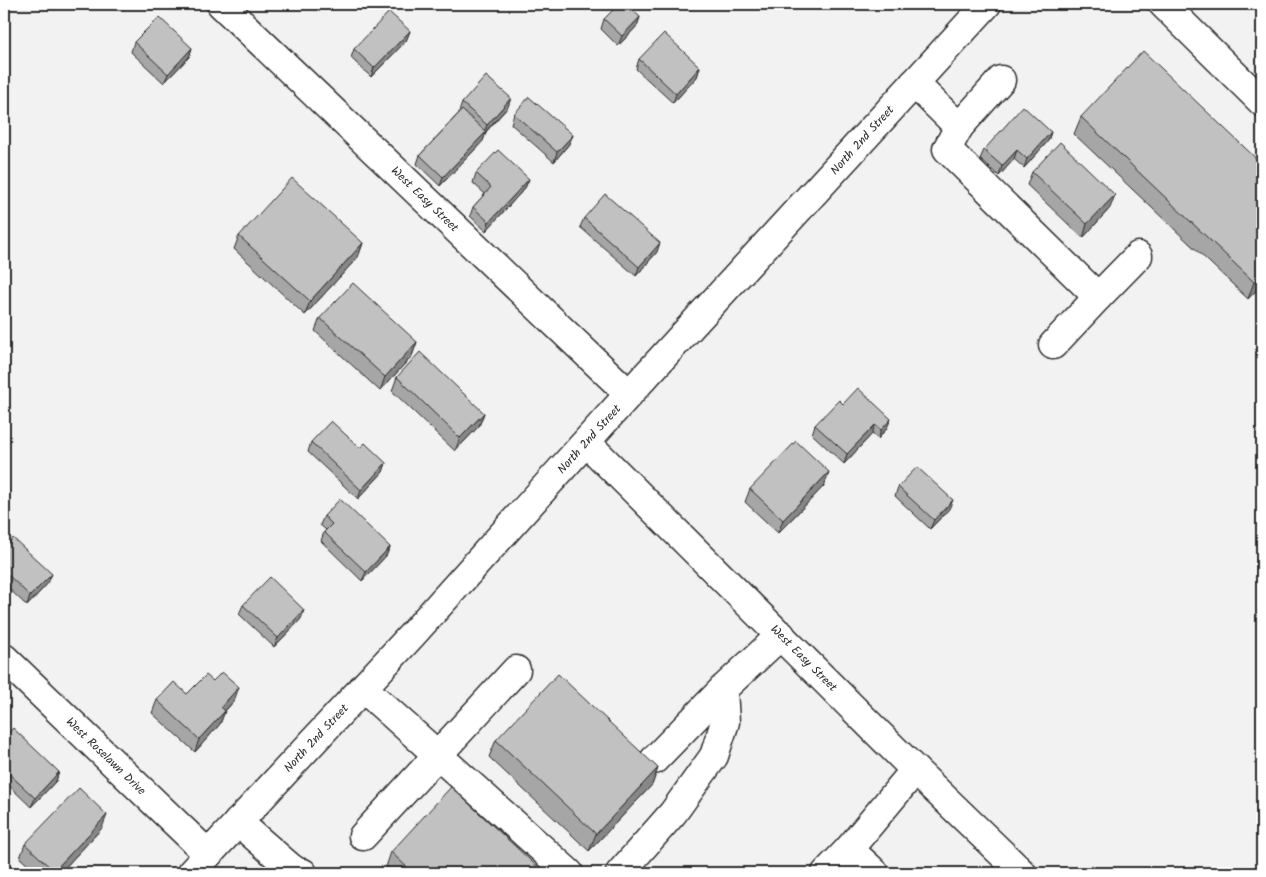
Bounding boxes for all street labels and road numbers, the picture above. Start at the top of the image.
street label: North 2nd Street [826,101,899,179]
street label: West Easy Street [386,162,463,237]
street label: North 2nd Street [553,400,626,478]
street label: West Easy Street [766,621,842,696]
street label: North 2nd Street [279,699,354,777]
street label: West Roselawn Drive [61,713,151,800]

